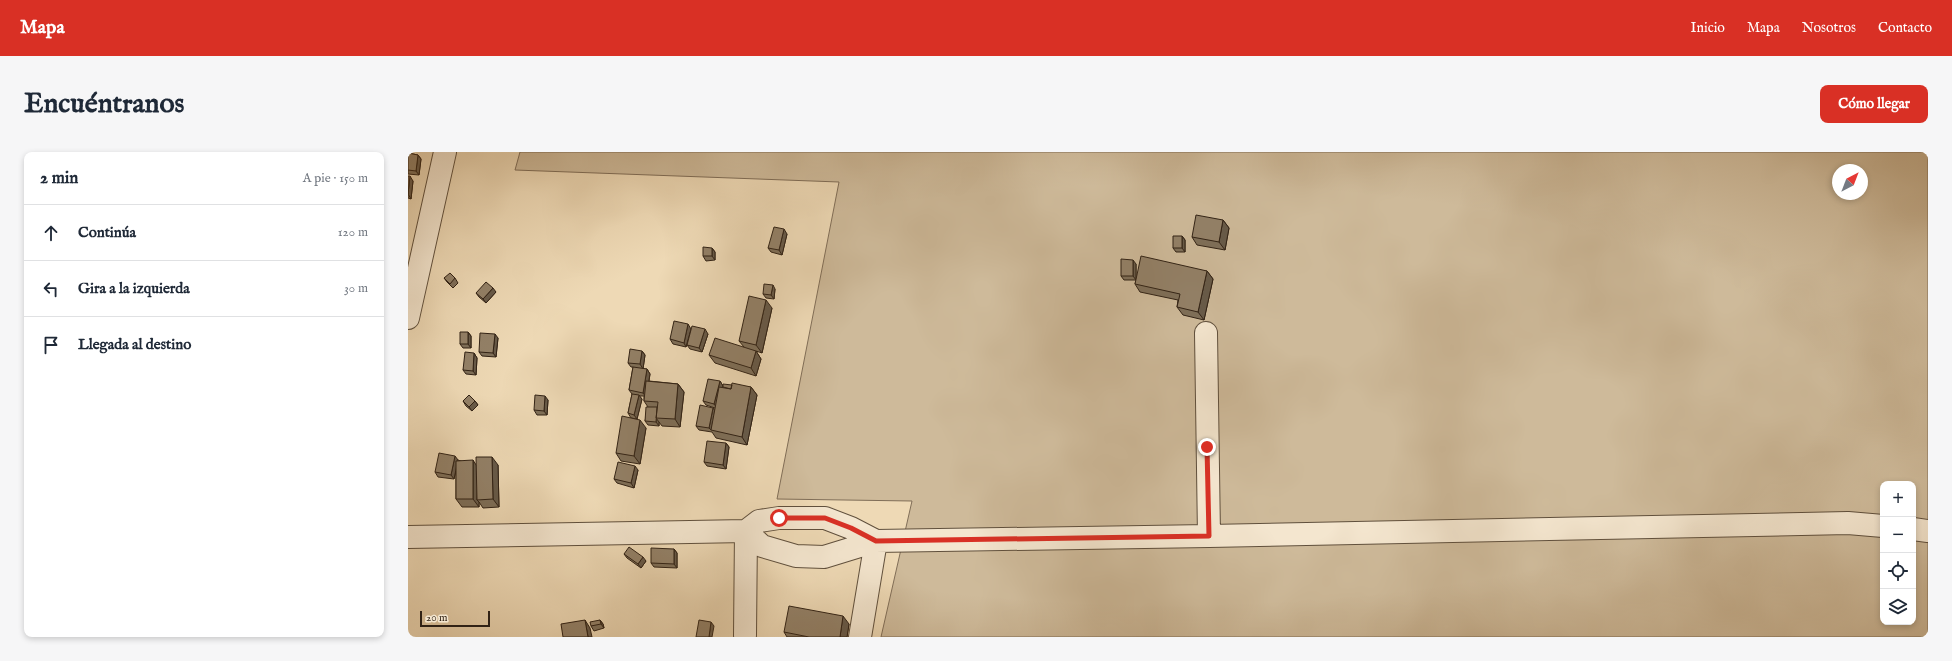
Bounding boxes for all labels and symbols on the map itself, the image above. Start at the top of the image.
north arrow [1832,164,1868,200]
route end [1198,438,1216,456]
route start [770,509,788,527]
scale bar [420,609,490,628]

